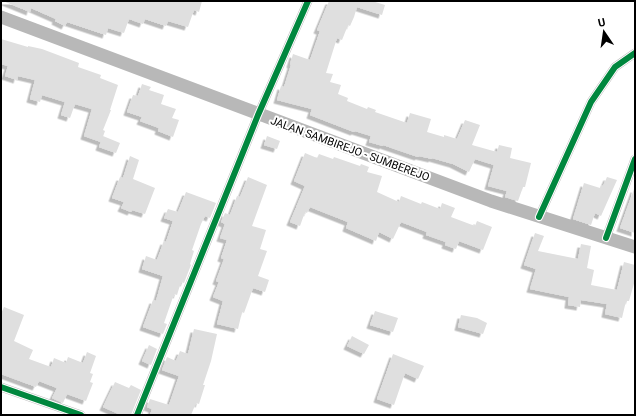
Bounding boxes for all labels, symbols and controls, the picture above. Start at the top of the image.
north arrow [584,12,624,52]
text: U [597,16,607,30]
street label: JALAN SAMBIREJO - SUMBEREJO [269,114,431,184]

